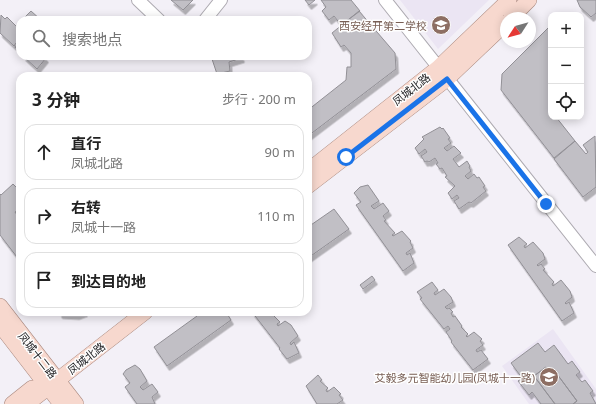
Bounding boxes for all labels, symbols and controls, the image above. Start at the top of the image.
north arrow [500,12,536,48]
map controls [548,12,584,120]
button: + [548,12,584,48]
school or university icon: 西安经开第二学校 [430,14,452,36]
search box [16,16,312,60]
place label: 西安经开第二学校 [339,18,427,33]
icon: search [30,27,52,49]
text: 搜索地点 [62,29,122,49]
button: − [548,48,584,84]
street label: 凤城北路 [389,70,433,108]
button: locate [548,84,584,120]
text: 3 分钟 [32,88,80,111]
text: 步行 · 200 m [222,90,296,108]
text: 直行 [71,133,101,153]
icon: ahead [33,141,55,163]
text: 90 m [265,143,295,161]
route start [337,148,355,166]
text: 凤城北路 [71,154,123,172]
route end [537,195,555,213]
text: 右转 [71,197,101,217]
icon: right [33,205,55,227]
text: 110 m [257,207,295,225]
text: 凤城十一路 [71,218,136,236]
icon: arrive [33,269,55,291]
text: 到达目的地 [71,271,146,291]
street label: 凤城十二路 [15,329,61,381]
street label: 凤城北路 [64,339,108,377]
school or university icon: 艾毅多元智能幼儿园(凤城十一路) [538,366,560,388]
place label: 艾毅多元智能幼儿园(凤城十一路) [374,370,535,385]

